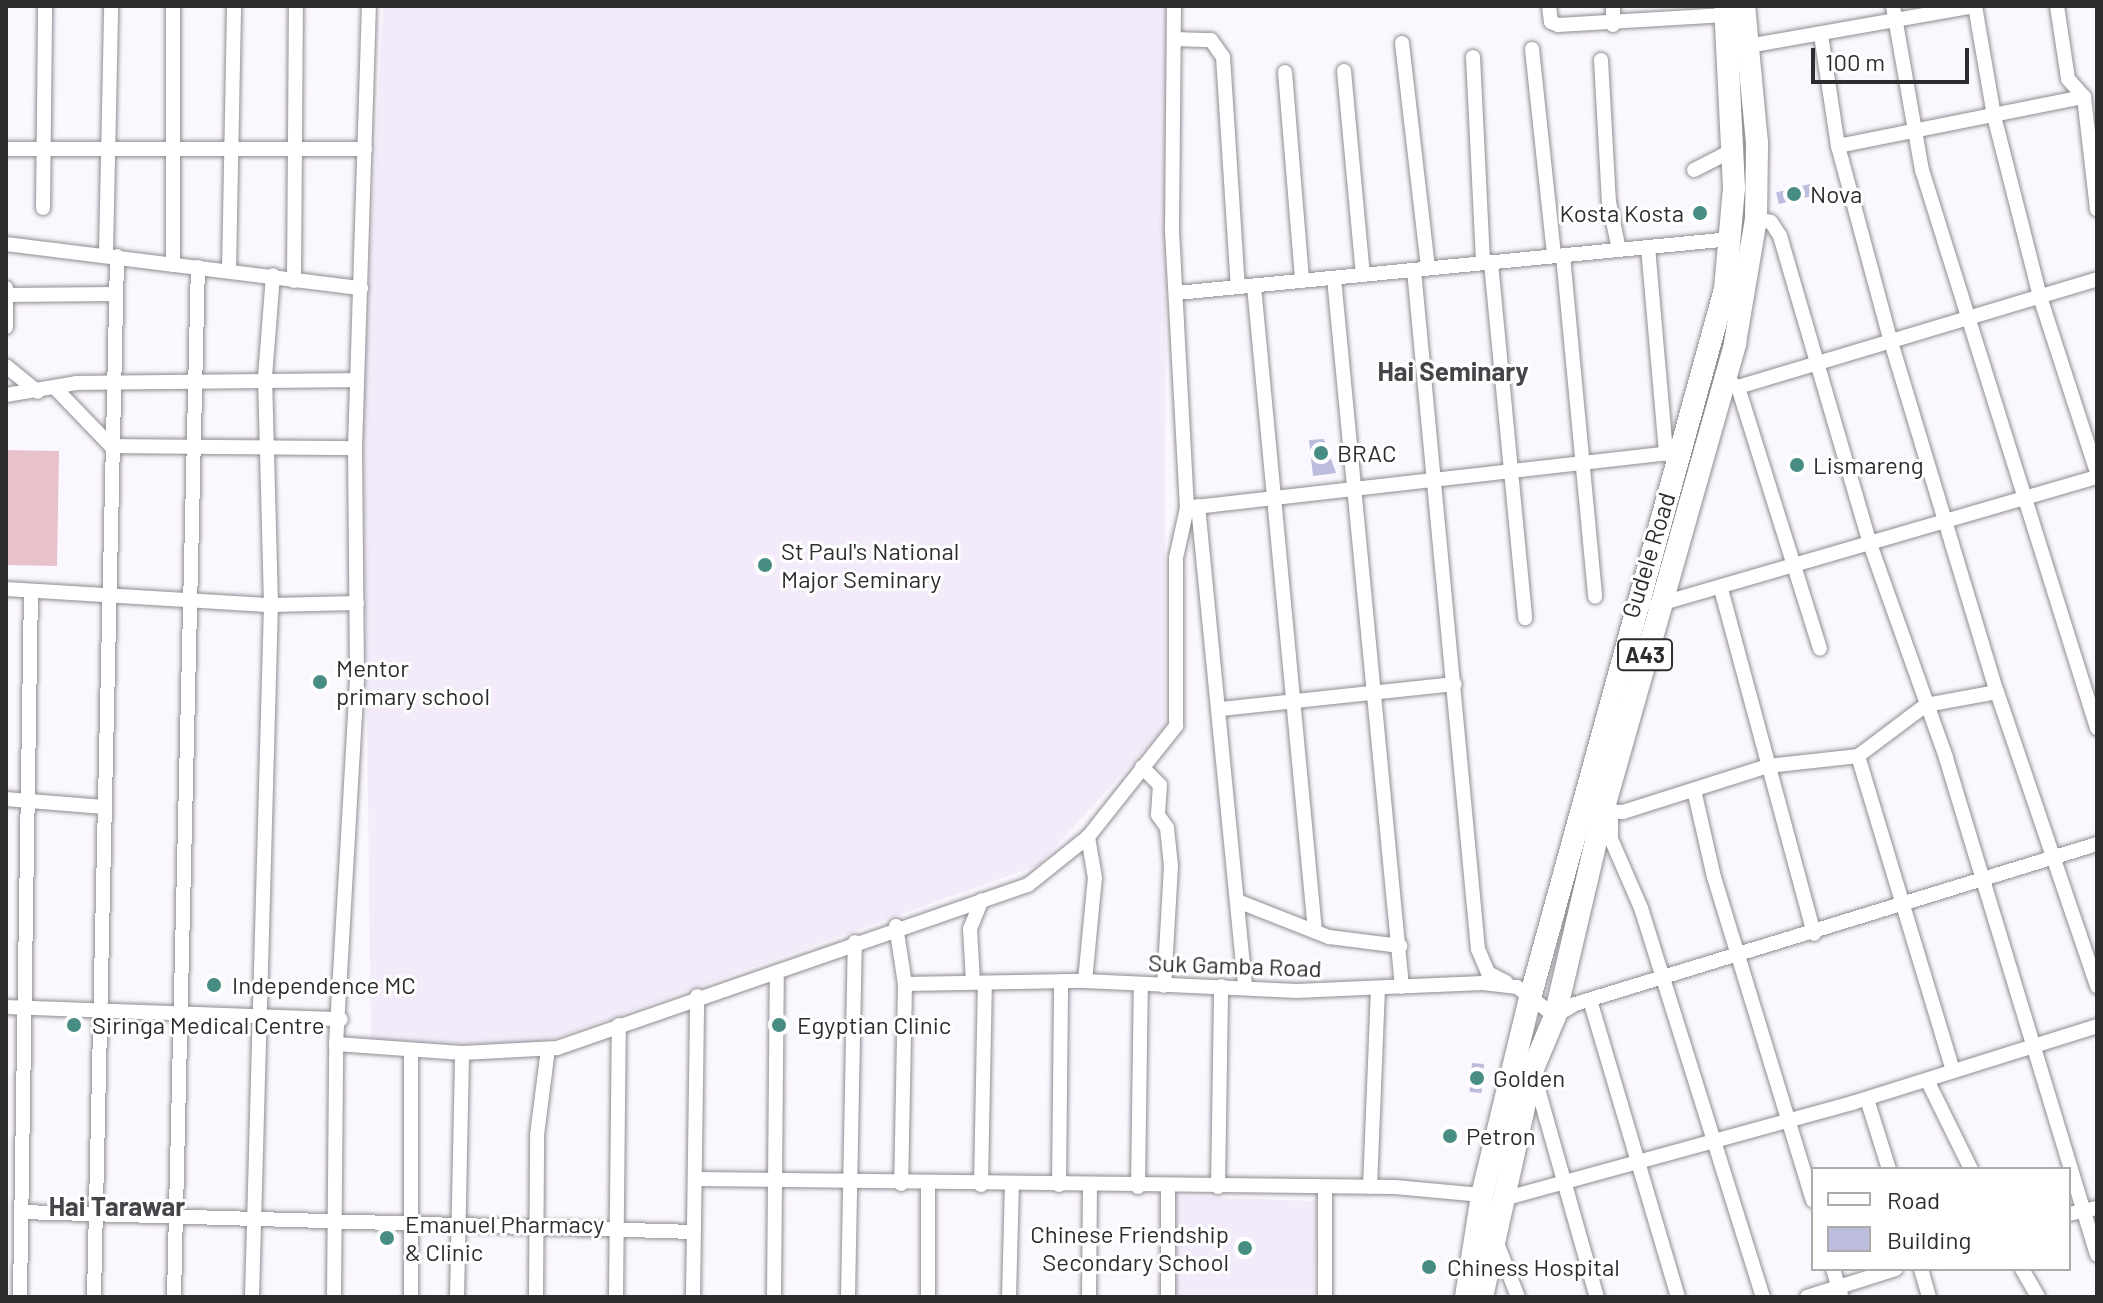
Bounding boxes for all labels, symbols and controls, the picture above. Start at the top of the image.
scale bar [1815,32,1973,82]
text: 100 m [1825,47,1885,76]
place label: Nova [1810,180,1862,208]
marker: Nova [1785,185,1803,203]
place label: Kosta Kosta [1559,199,1684,227]
marker: Kosta Kosta [1691,204,1709,222]
district label: Hai Seminary [1377,355,1529,387]
place label: BRAC [1337,439,1396,467]
marker: BRAC [1312,444,1330,462]
place label: Lismareng [1813,451,1924,479]
marker: Lismareng [1788,456,1806,474]
street label: Gudele Road [1615,489,1681,621]
place label: St Paul's National Major Seminary [781,537,959,593]
marker: St Paul's National Major Seminary [756,556,774,574]
road number: A43 [1617,637,1673,673]
place label: Mentor primary school [336,654,490,710]
marker: Mentor primary school [311,673,329,691]
street label: Suk Gamba Road [1148,948,1322,982]
place label: Independence MC [232,971,416,999]
marker: Independence MC [203,974,225,996]
place label: Siringa Medical Centre [92,1011,324,1039]
place label: Egyptian Clinic [797,1011,951,1039]
marker: Siringa Medical Centre [63,1014,85,1036]
marker: Egyptian Clinic [768,1014,790,1036]
place label: Golden [1493,1064,1565,1092]
marker: Golden [1468,1069,1486,1087]
place label: Petron [1466,1122,1536,1150]
marker: Petron [1441,1127,1459,1145]
legend [1811,1167,2071,1271]
text: Road [1887,1185,1940,1214]
district label: Hai Tarawar [49,1190,185,1222]
place label: Emanuel Pharmacy & Clinic [405,1210,604,1266]
place label: Chinese Friendship Secondary School [1030,1220,1229,1276]
text: Building [1887,1225,1971,1254]
marker: Emanuel Pharmacy & Clinic [376,1227,398,1249]
marker: Chinese Friendship Secondary School [1236,1239,1254,1257]
place label: Chiness Hospital [1447,1253,1620,1281]
marker: Chiness Hospital [1418,1256,1440,1278]

